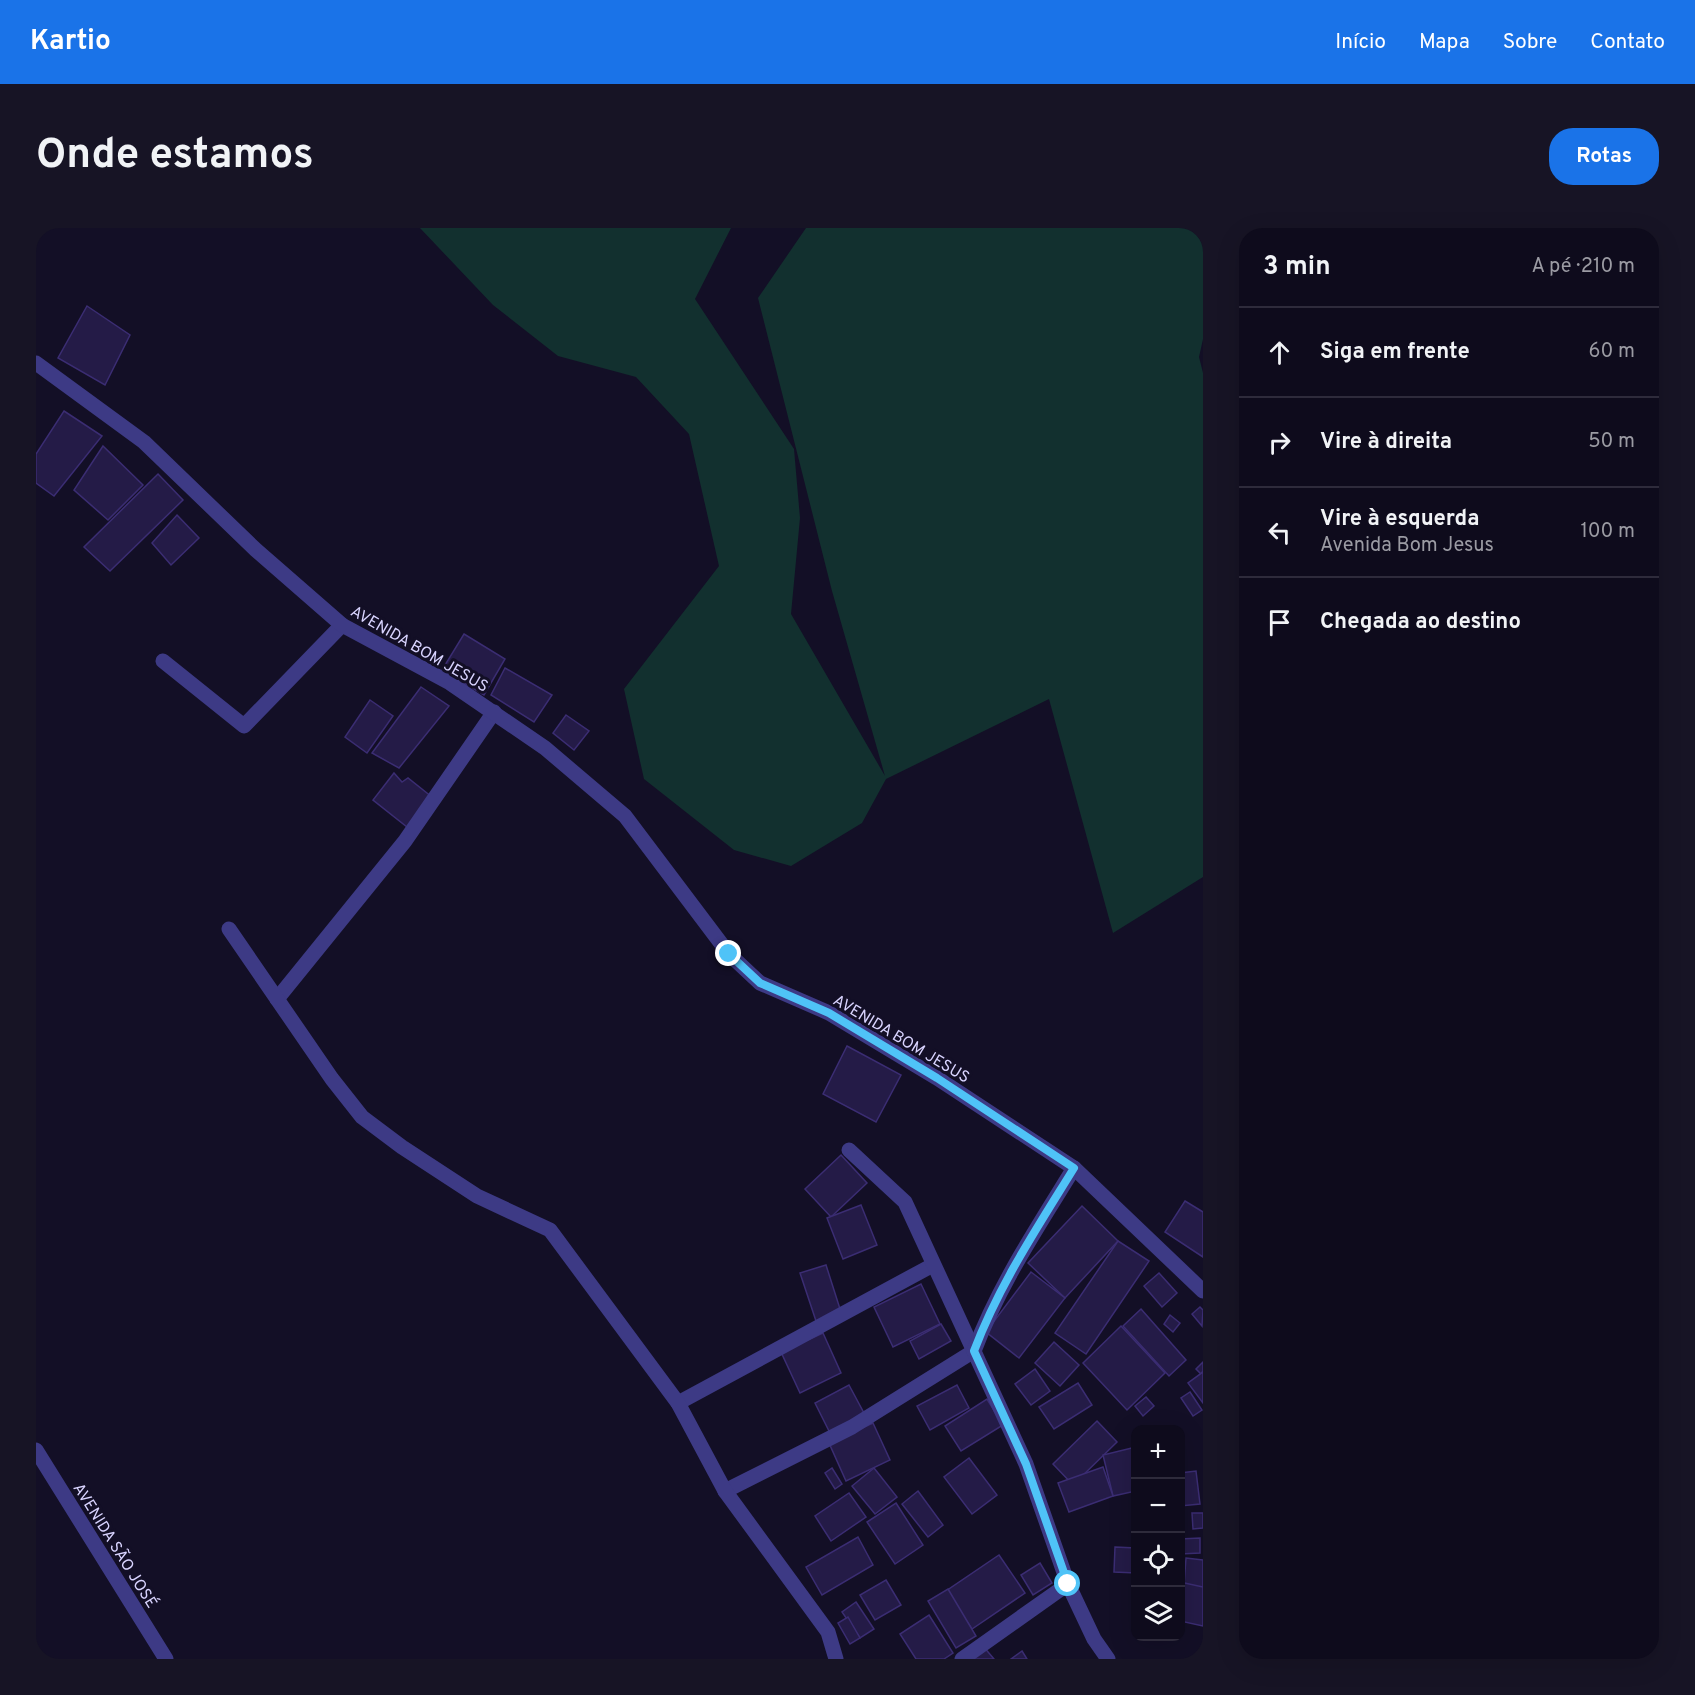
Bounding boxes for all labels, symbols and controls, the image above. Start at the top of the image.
text: Kartio [30,24,111,60]
text: Início [1335,29,1386,56]
text: Mapa [1419,29,1470,56]
text: Sobre [1503,29,1557,56]
text: Contato [1590,29,1665,56]
button: Rotas [1549,128,1659,185]
text: Onde estamos [36,130,314,183]
text: 3 min [1263,251,1331,284]
text: A pé · 210 m [1532,254,1635,280]
icon: ahead [1263,336,1296,369]
text: Siga em frente [1320,339,1470,366]
text: 60 m [1589,339,1635,365]
icon: right [1263,426,1296,459]
text: Vire à direita [1320,429,1452,456]
text: 50 m [1588,429,1635,455]
text: Vire à esquerda [1320,506,1479,533]
icon: left [1263,516,1296,549]
text: 100 m [1580,519,1635,545]
text: Avenida Bom Jesus [1320,533,1494,559]
street label: AVENIDA BOM JESUS [346,602,492,697]
icon: arrive [1263,606,1296,639]
text: Chegada ao destino [1320,609,1521,636]
route end [715,940,741,966]
street label: AVENIDA BOM JESUS [829,991,973,1088]
map controls [1131,1425,1185,1641]
button: + [1131,1425,1185,1479]
street label: AVENIDA SÃO JOSÉ [68,1478,163,1612]
button: − [1131,1479,1185,1533]
button: locate [1131,1533,1185,1587]
route start [1054,1570,1080,1596]
button: layers [1131,1587,1185,1641]

